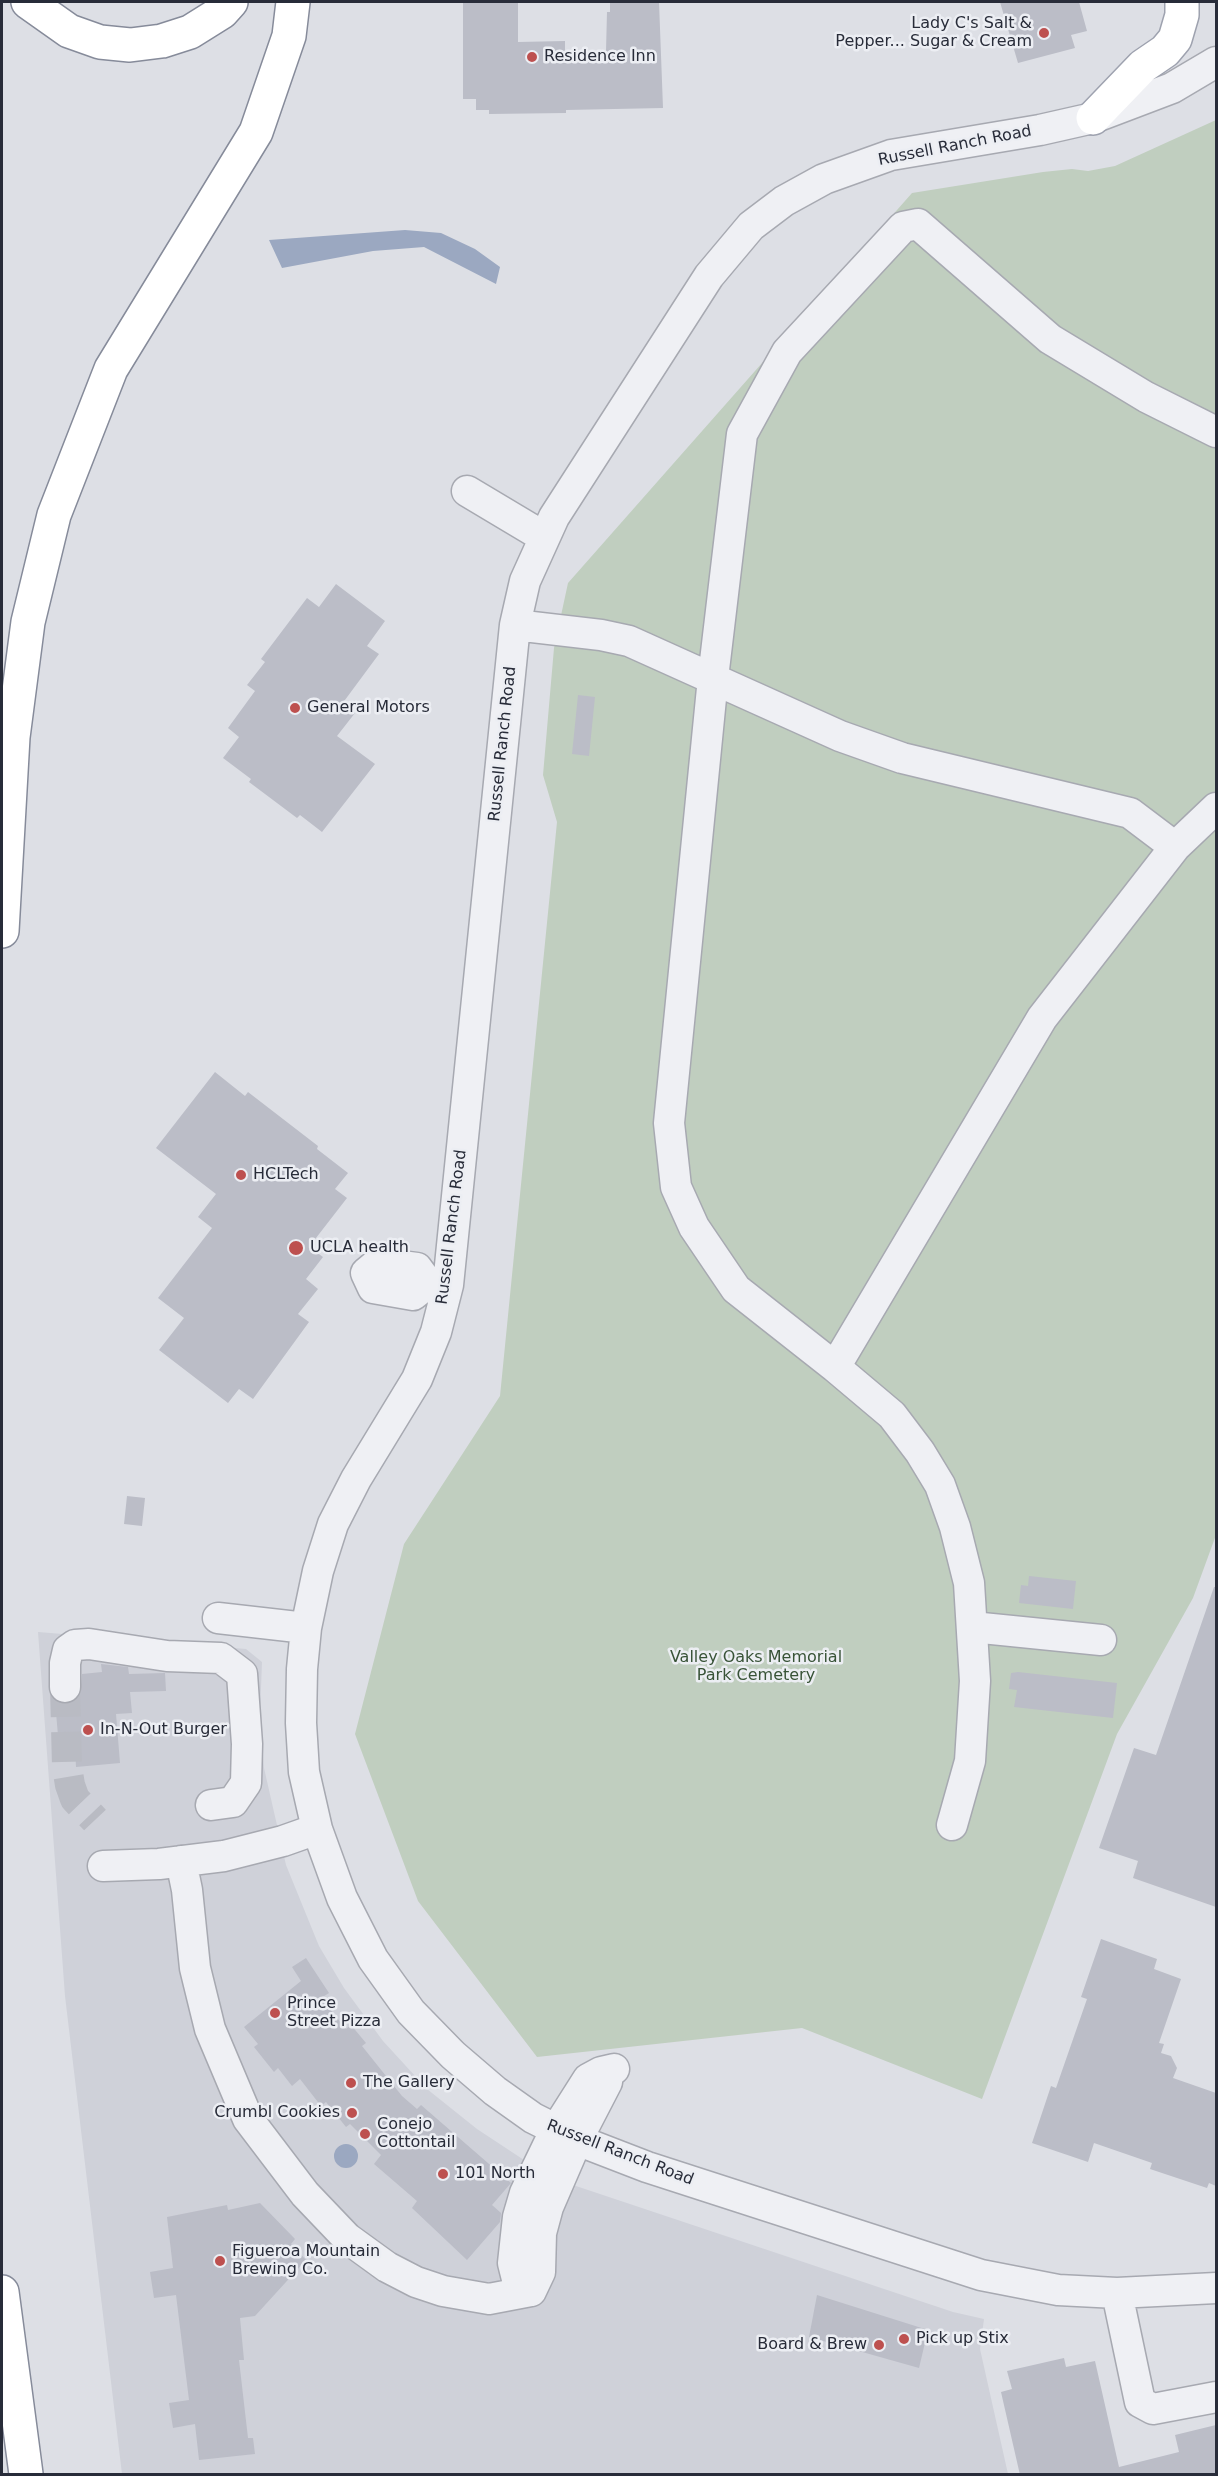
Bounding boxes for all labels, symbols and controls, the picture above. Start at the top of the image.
place label: Lady C's Salt & Pepper... Sugar & Cream [835,14,1032,52]
marker: Lady C's Salt & Pepper... Sugar & Cream [1037,26,1051,40]
place label: Residence Inn [544,47,656,67]
marker: Residence Inn [525,50,539,64]
street label: Russell Ranch Road [877,122,1033,170]
street label: Russell Ranch Road [485,665,521,823]
place label: General Motors [307,698,430,718]
marker: General Motors [288,701,302,715]
street label: Russell Ranch Road [433,1148,471,1306]
place label: HCLTech [253,1165,319,1185]
marker: HCLTech [234,1168,248,1182]
place label: UCLA health [310,1238,409,1258]
marker: UCLA health [287,1239,305,1257]
park label: Valley Oaks Memorial Park Cemetery [670,1648,842,1686]
place label: In-N-Out Burger [100,1720,227,1740]
marker: In-N-Out Burger [81,1723,95,1737]
place label: Prince Street Pizza [287,1994,381,2032]
marker: Prince Street Pizza [268,2006,282,2020]
place label: The Gallery [363,2073,455,2093]
marker: The Gallery [344,2076,358,2090]
place label: Crumbl Cookies [214,2103,340,2123]
marker: Crumbl Cookies [345,2106,359,2120]
place label: Conejo Cottontail [377,2115,455,2153]
street label: Russell Ranch Road [544,2116,696,2190]
marker: Conejo Cottontail [358,2127,372,2141]
place label: 101 North [455,2164,535,2184]
marker: 101 North [436,2167,450,2181]
place label: Figueroa Mountain Brewing Co. [232,2242,380,2280]
marker: Figueroa Mountain Brewing Co. [213,2254,227,2268]
place label: Pick up Stix [916,2329,1009,2349]
marker: Pick up Stix [897,2332,911,2346]
place label: Board & Brew [757,2335,867,2355]
marker: Board & Brew [872,2338,886,2352]

